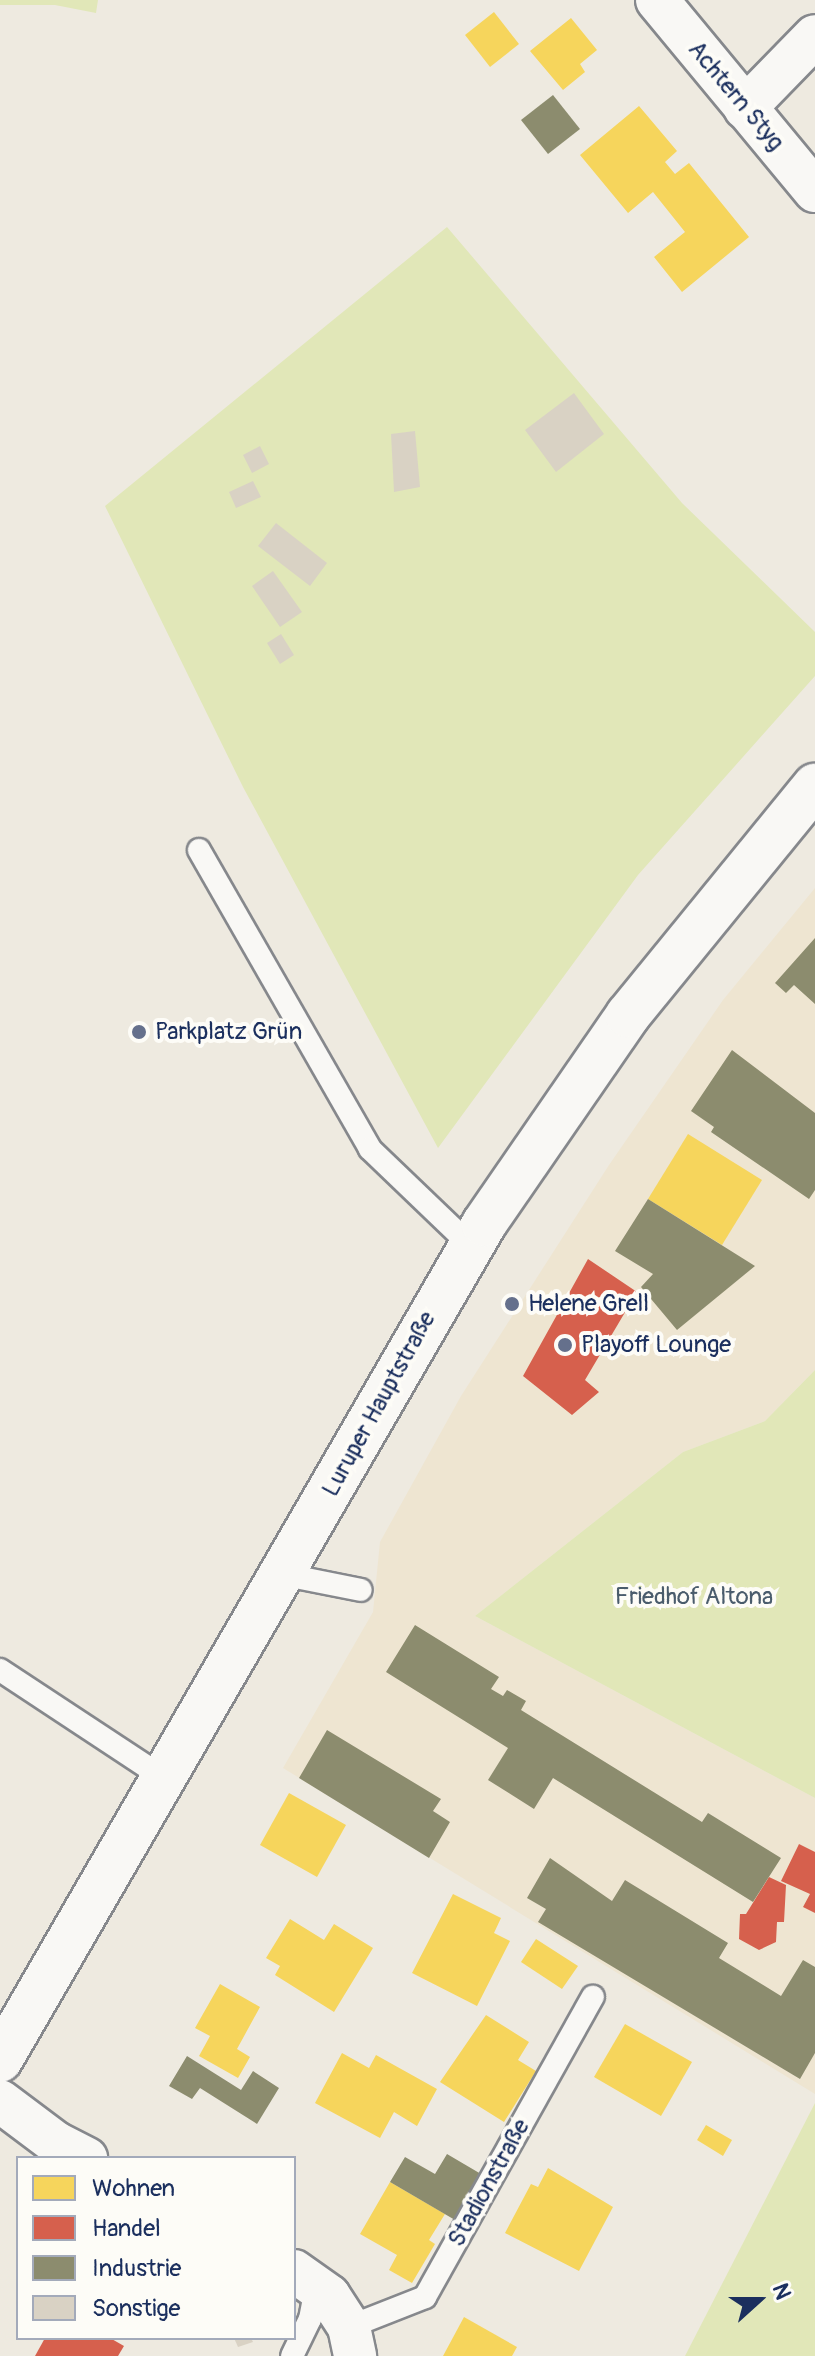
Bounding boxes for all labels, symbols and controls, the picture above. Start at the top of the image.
street label: Achtern Styg [682,35,790,157]
place label: Parkplatz Grün [155,1018,302,1046]
marker: Parkplatz Grün [130,1023,148,1041]
place label: Helene Grell [528,1290,649,1318]
marker: Helene Grell [503,1295,521,1313]
street label: Luruper Hauptstraße [316,1306,442,1502]
place label: Playoff Lounge [581,1331,731,1359]
marker: Playoff Lounge [556,1336,574,1354]
park label: Friedhof Altona [615,1583,773,1611]
street label: Stadionstraße [442,2114,536,2252]
legend [16,2156,296,2340]
text: Wohnen [92,2174,175,2203]
text: Handel [92,2214,161,2243]
text: Industrie [92,2254,181,2283]
north arrow [719,2260,799,2340]
text: N [766,2279,797,2303]
text: Sonstige [92,2294,180,2323]

